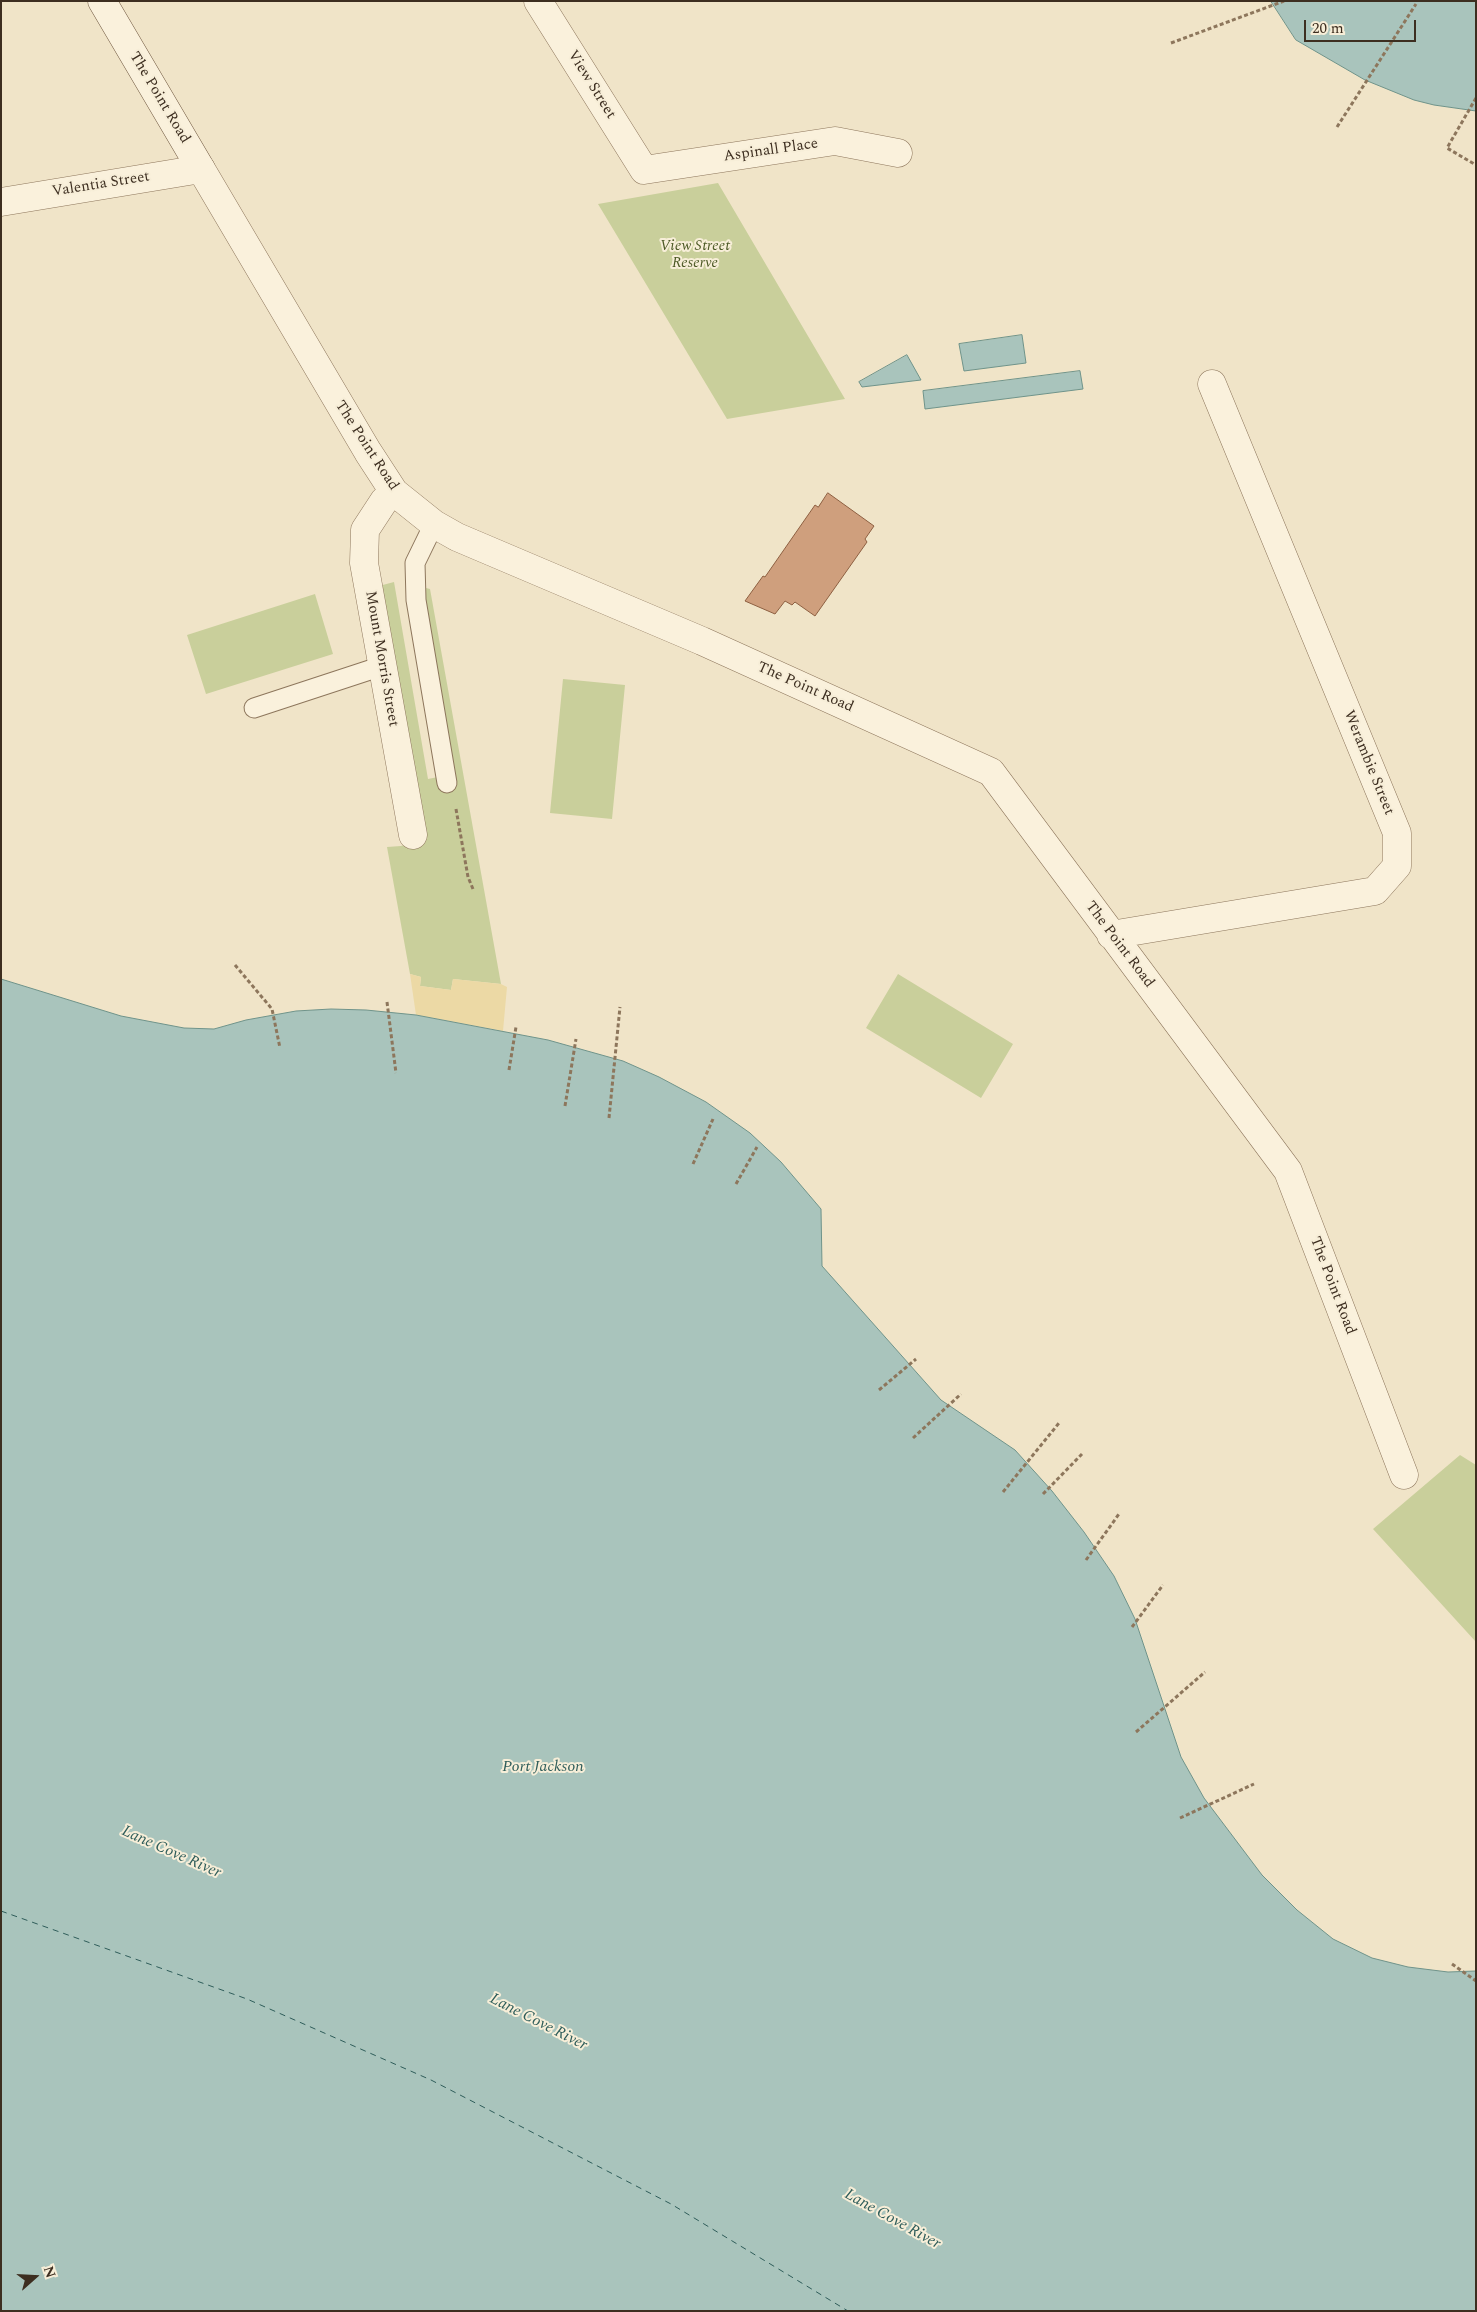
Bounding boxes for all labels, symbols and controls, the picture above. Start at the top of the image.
scale bar [1307,10,1420,42]
text: 20 m [1312,17,1344,40]
street label: View Street [563,47,619,123]
street label: The Point Road [125,49,193,147]
street label: Aspinall Place [723,135,819,167]
street label: Valentia Street [51,168,151,202]
park label: View Street Reserve [660,238,730,273]
street label: The Point Road [330,398,402,494]
street label: Mount Morris Street [360,590,402,728]
street label: The Point Road [754,659,856,717]
street label: Werambie Street [1339,708,1397,818]
street label: The Point Road [1081,898,1157,992]
street label: The Point Road [1305,1234,1359,1338]
water label: Port Jackson [502,1758,584,1778]
water label: Lane Cove River [118,1822,224,1884]
water label: Lane Cove River [486,1990,590,2056]
water label: Lane Cove River [841,2186,943,2254]
north arrow [10,2252,60,2302]
text: N [38,2263,61,2281]

